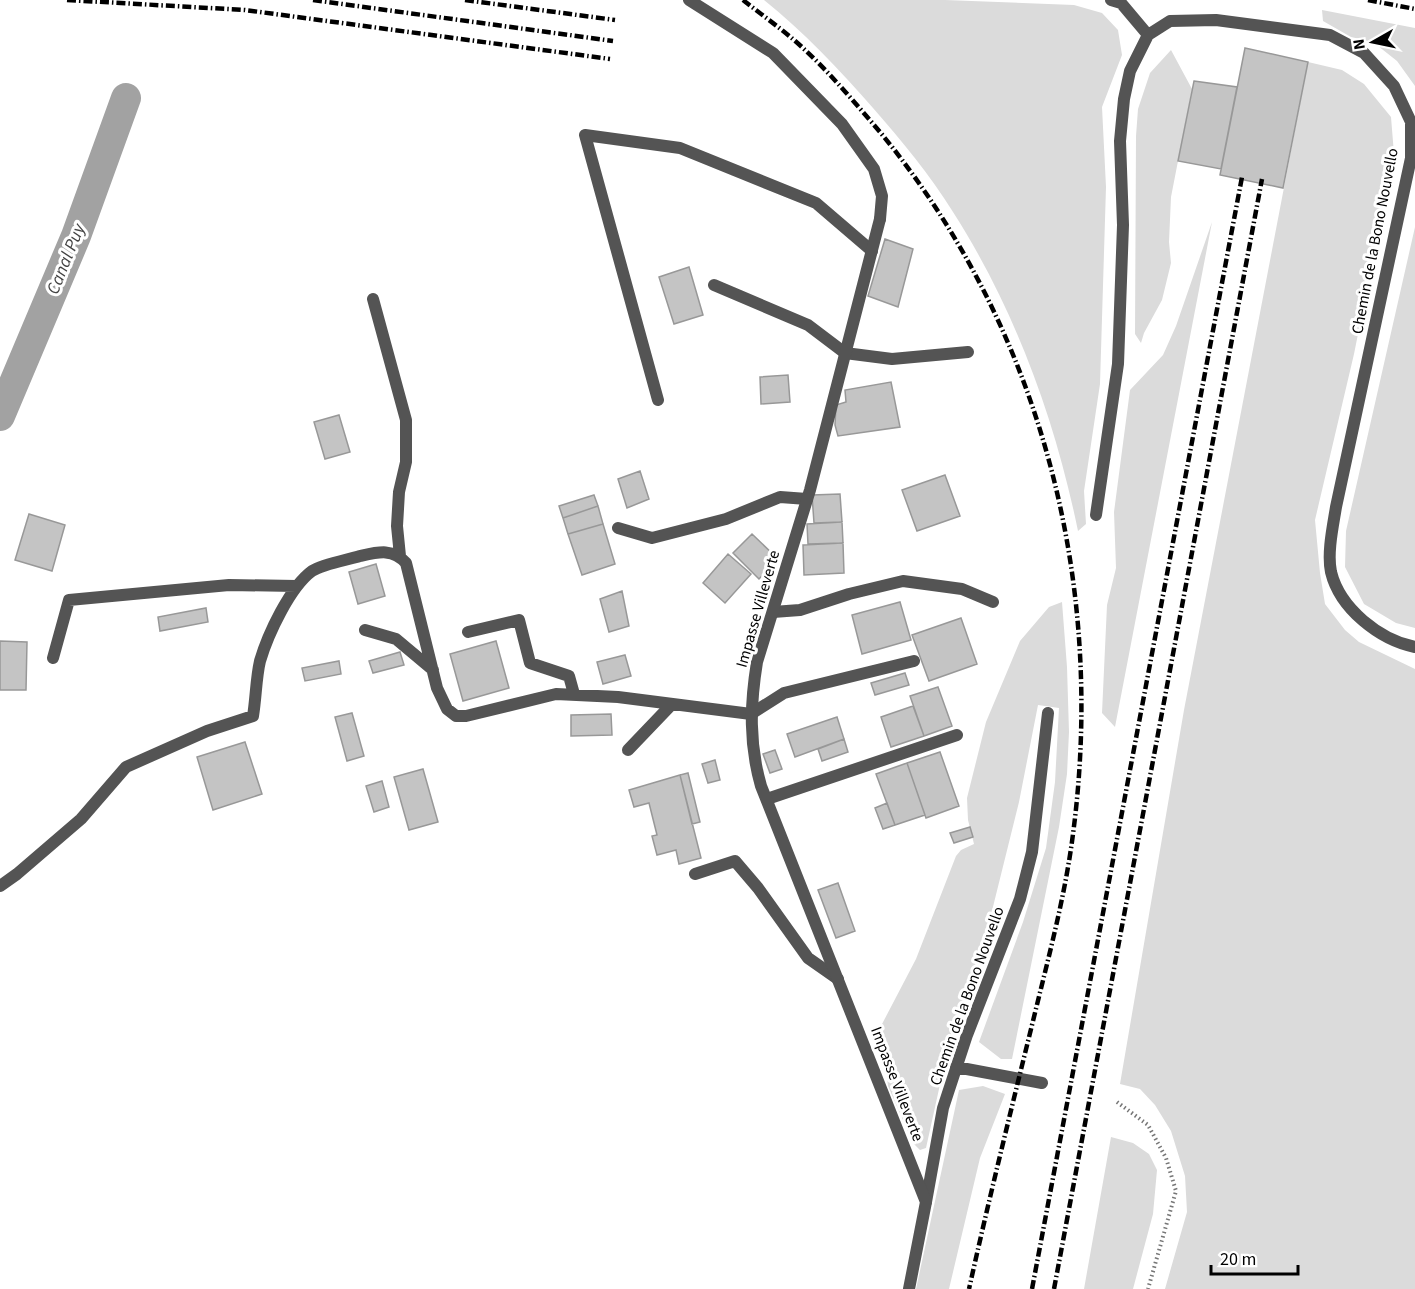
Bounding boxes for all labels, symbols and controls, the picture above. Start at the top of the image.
north arrow [1343,12,1403,72]
text: N [1347,37,1371,51]
street label: Chemin de la Bono Nouvello [1346,146,1404,336]
water label: Canal Puy [41,219,92,298]
street label: Impasse Villeverte [731,548,785,670]
street label: Chemin de la Bono Nouvello [924,903,1010,1089]
street label: Impasse Villeverte [865,1024,929,1145]
scale bar [1211,1238,1298,1276]
text: 20 m [1220,1247,1256,1272]

